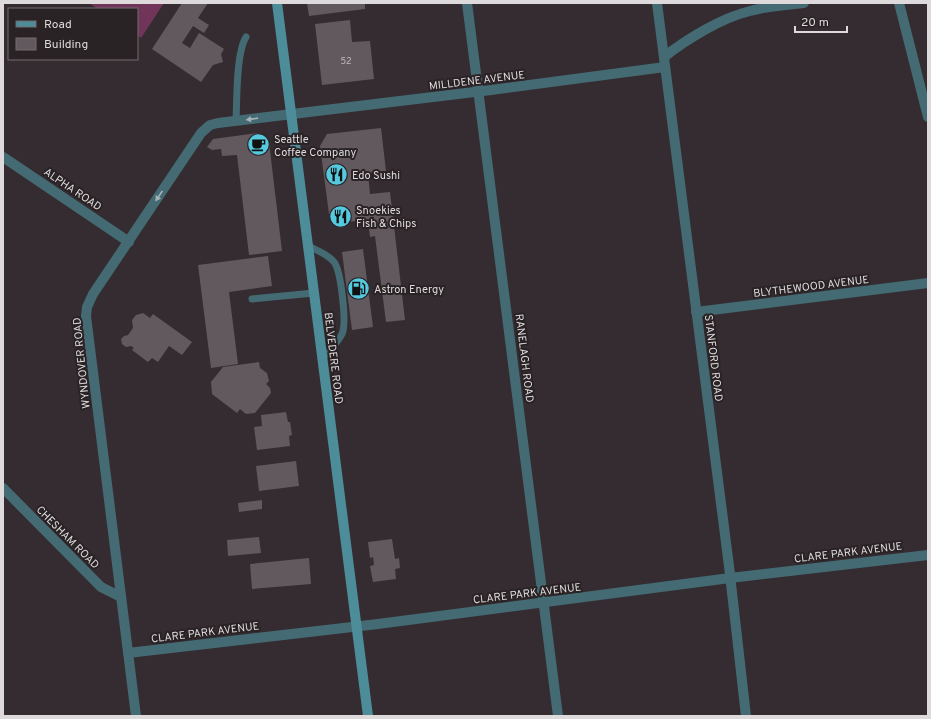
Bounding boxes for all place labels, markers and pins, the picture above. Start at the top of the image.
cafe icon: Seattle Coffee Company [246,132,272,158]
place label: Seattle Coffee Company [274,133,357,160]
restaurant icon: Edo Sushi [323,162,349,188]
place label: Edo Sushi [352,169,400,183]
restaurant icon: Snoekies Fish & Chips [328,203,354,229]
place label: Snoekies Fish & Chips [356,204,416,231]
fuel station icon: Astron Energy [346,276,372,302]
place label: Astron Energy [374,283,444,297]

